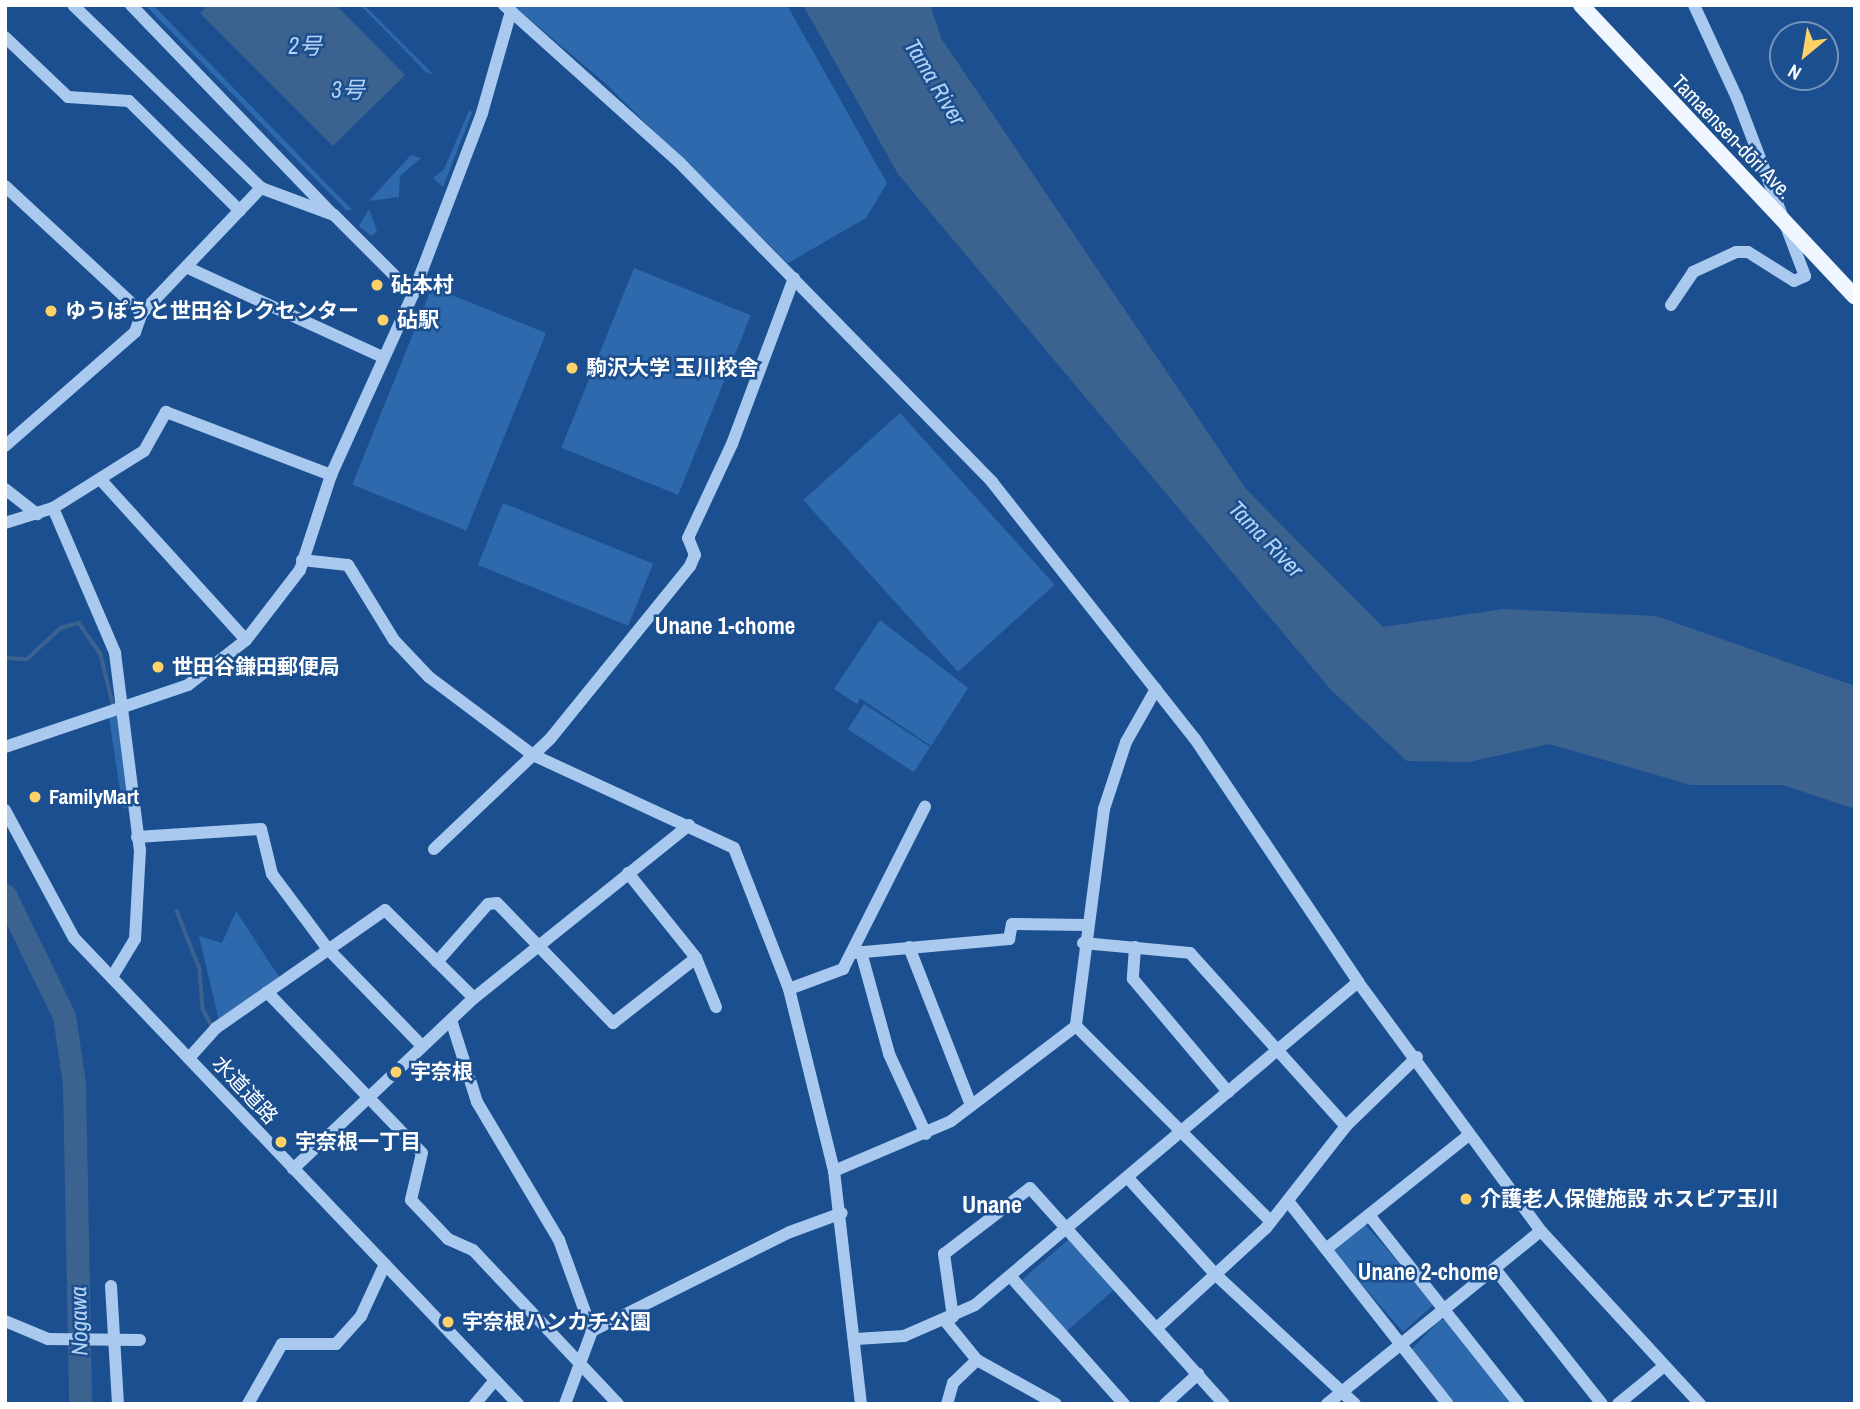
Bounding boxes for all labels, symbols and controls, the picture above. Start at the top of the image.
north arrow [1769,21,1839,91]
water label: 2号 [288,32,322,60]
water label: Tama River [898,34,972,130]
text: N [1783,58,1806,87]
street label: Tamaensen-dōri Ave. [1666,69,1798,205]
water label: 3号 [331,76,365,104]
place label: 砧本村 [391,272,454,298]
marker: 砧本村 [369,277,385,293]
place label: ゆうぽうと世田谷レクセンター [65,298,359,324]
marker: ゆうぽうと世田谷レクセンター [43,303,59,319]
place label: 砧駅 [397,307,439,333]
marker: 砧駅 [375,312,391,328]
place label: 駒沢大学 玉川校舎 [586,355,759,381]
marker: 駒沢大学 玉川校舎 [564,360,580,376]
water label: Tama River [1223,495,1309,583]
district label: Unane 1-chome [655,612,795,640]
place label: 世田谷鎌田郵便局 [172,654,340,680]
marker: 世田谷鎌田郵便局 [150,659,166,675]
place label: FamilyMart [49,784,139,810]
marker: FamilyMart [27,789,43,805]
street label: 水道道路 [207,1051,283,1129]
place label: 宇奈根 [410,1059,473,1085]
marker: 宇奈根 [388,1064,404,1080]
place label: 宇奈根一丁目 [295,1129,421,1155]
marker: 宇奈根一丁目 [273,1134,289,1150]
place label: 介護老人保健施設 ホスピア玉川 [1480,1186,1779,1212]
district label: Unane [962,1191,1022,1219]
marker: 介護老人保健施設 ホスピア玉川 [1458,1191,1474,1207]
district label: Unane 2-chome [1358,1258,1498,1286]
water label: Nogawa [65,1286,93,1356]
place label: 宇奈根ハンカチ公園 [462,1309,651,1335]
marker: 宇奈根ハンカチ公園 [440,1314,456,1330]

